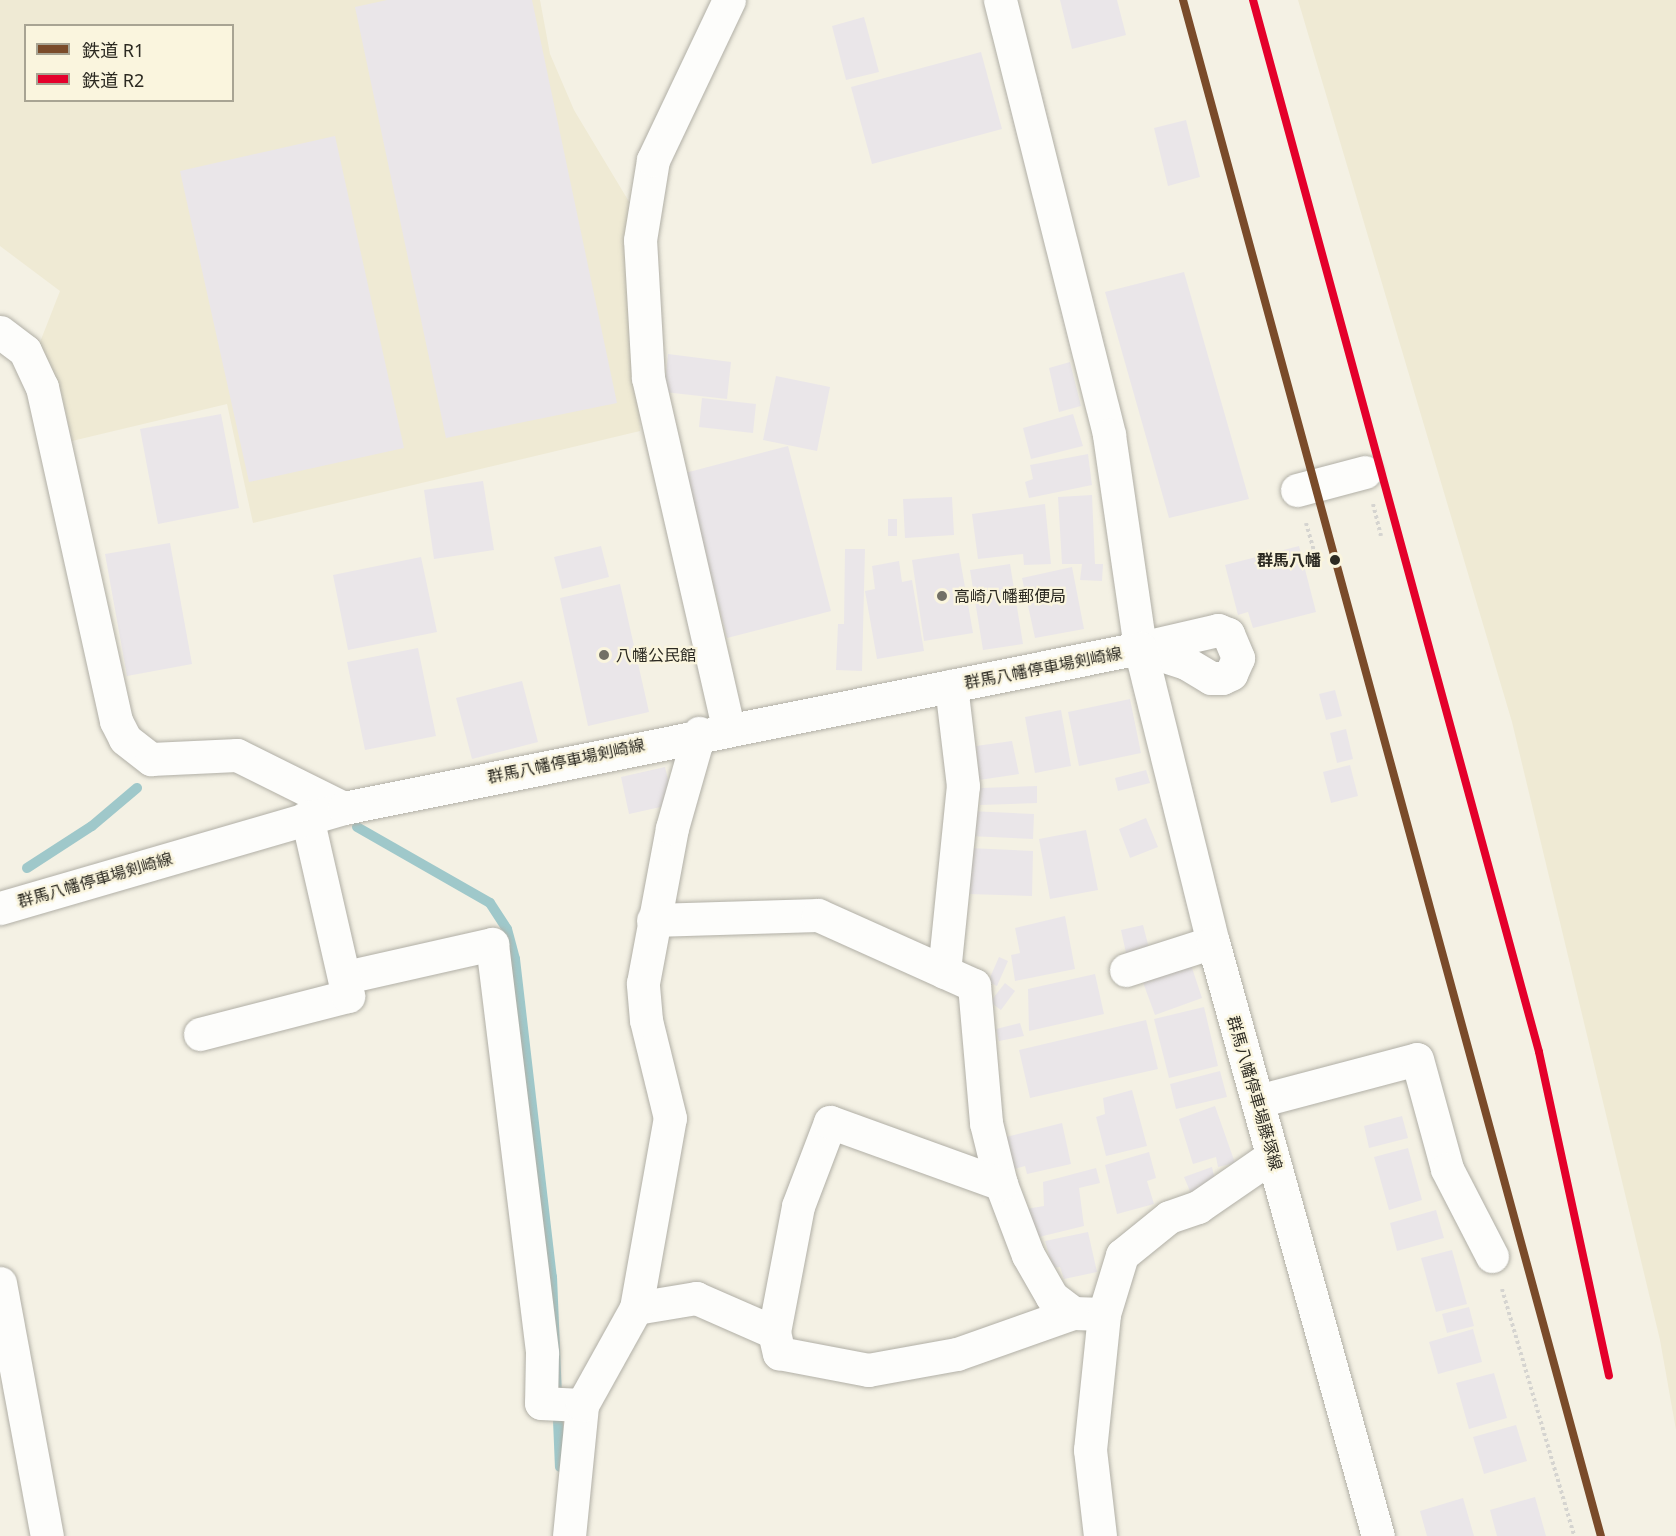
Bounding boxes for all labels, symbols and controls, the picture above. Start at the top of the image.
legend [24,24,234,102]
text: 鉄道 R1 [82,38,144,62]
text: 鉄道 R2 [82,68,144,92]
place label: 群馬八幡 [1257,550,1321,570]
marker: 群馬八幡 [1326,551,1344,569]
place label: 高崎八幡郵便局 [954,586,1066,606]
marker: 高崎八幡郵便局 [935,589,949,603]
street label: 群馬八幡停車場剣崎線 [963,643,1123,693]
place label: 八幡公民館 [616,645,696,665]
marker: 八幡公民館 [597,648,611,662]
street label: 群馬八幡停車場剣崎線 [486,735,646,787]
street label: 群馬八幡停車場剣崎線 [15,849,175,911]
street label: 群馬八幡停車場藤塚線 [1224,1013,1286,1173]

